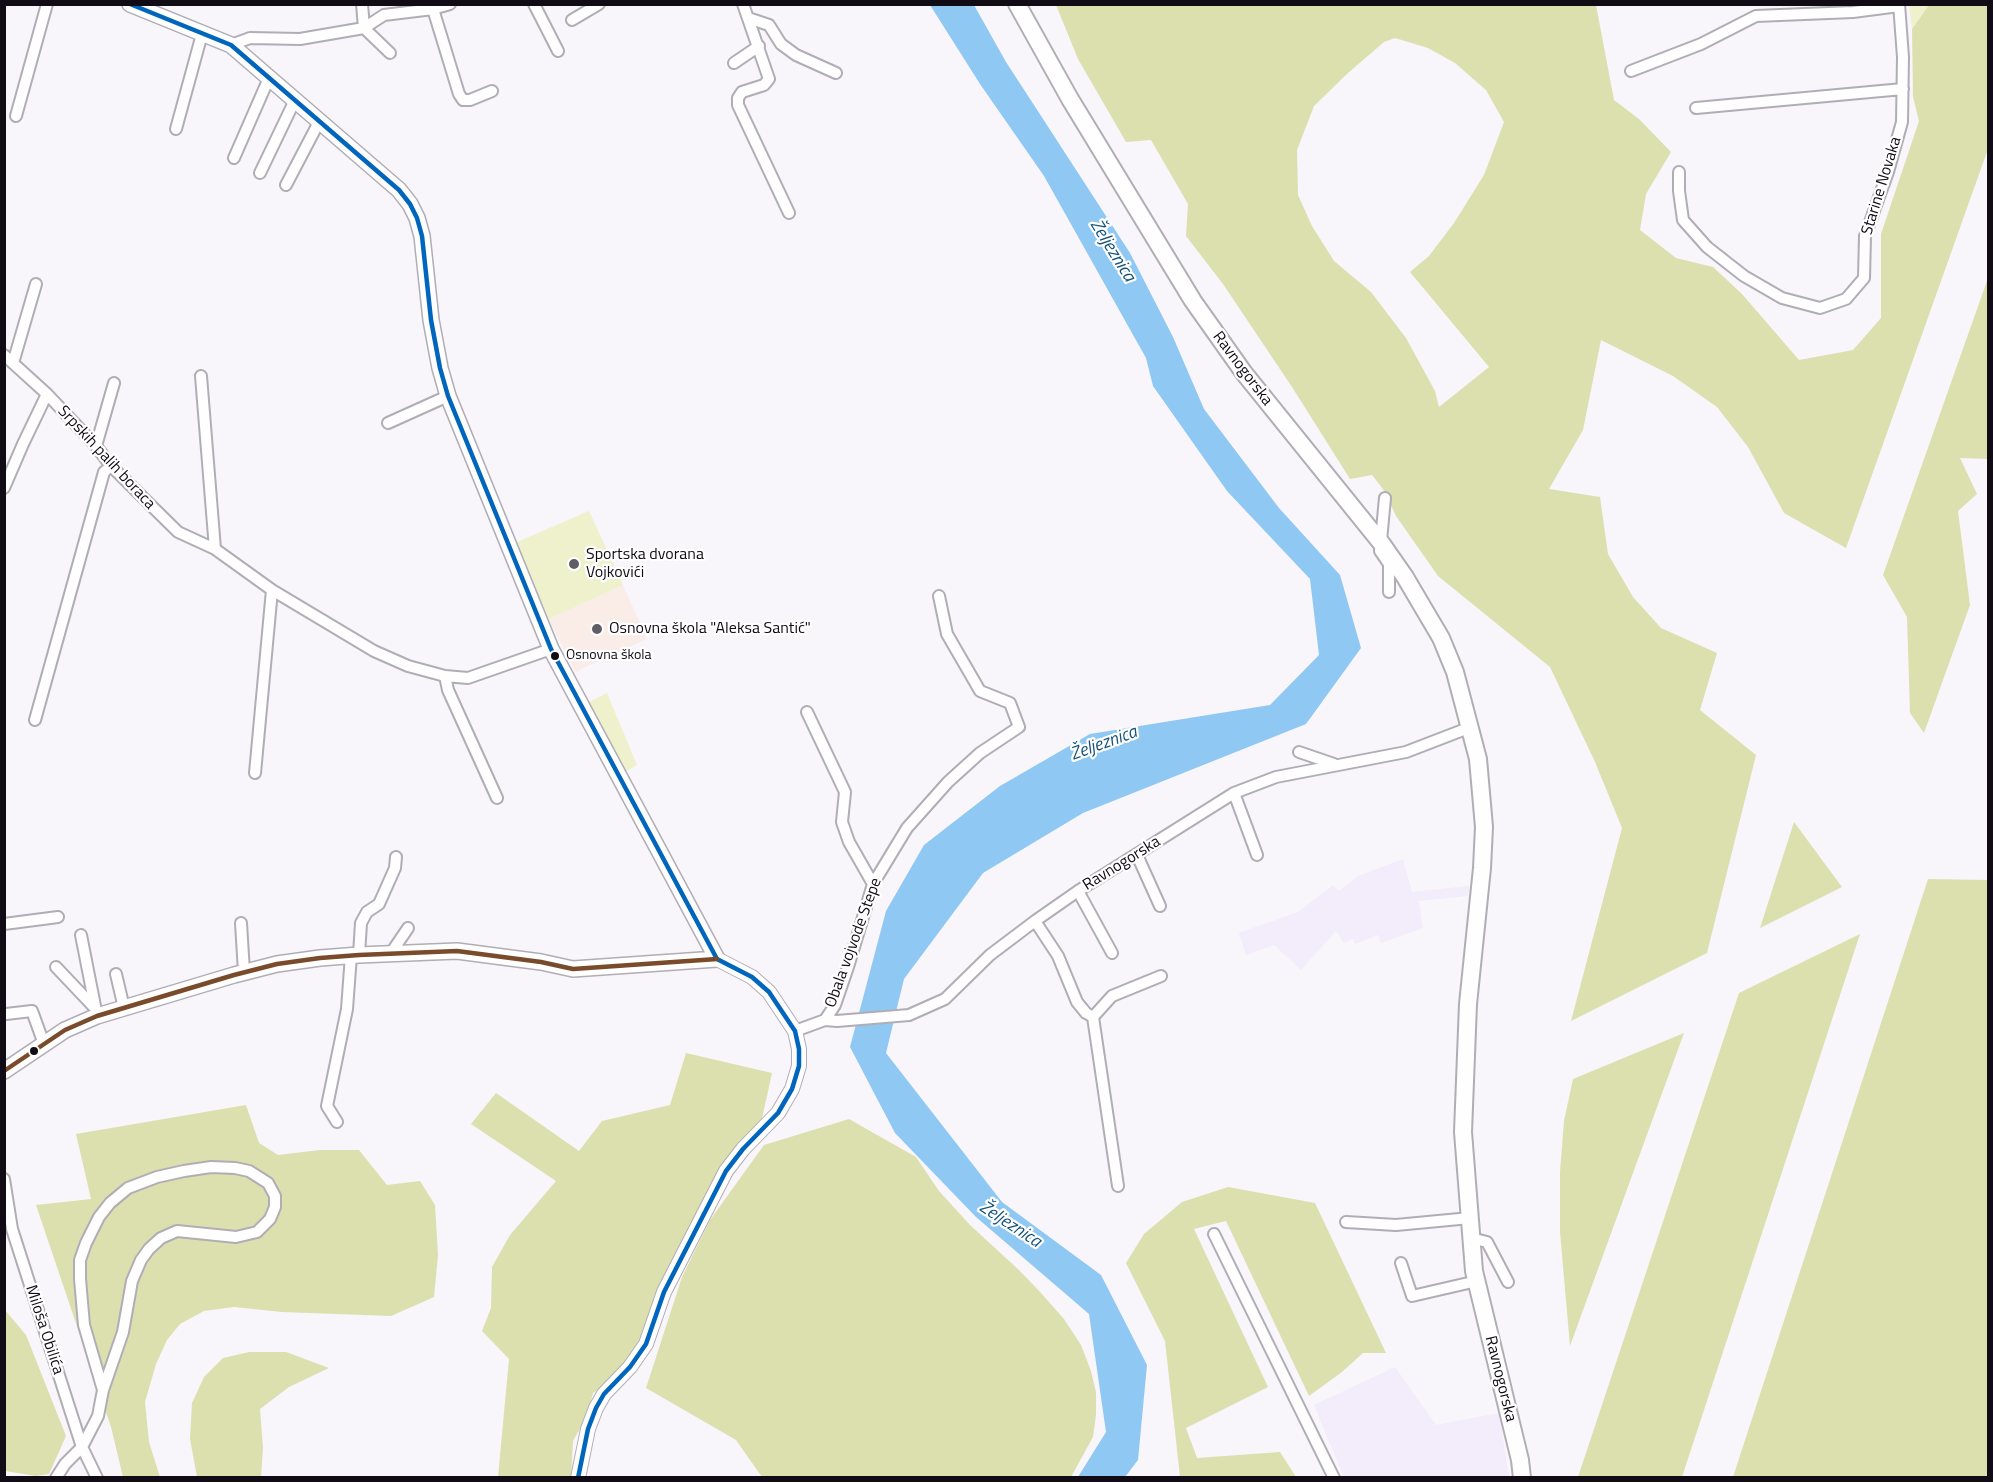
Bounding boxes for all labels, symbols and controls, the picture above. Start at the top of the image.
street label: Starine Novaka [1858,135,1906,237]
water label: Željeznica [1084,216,1140,286]
street label: Ravnogorska [1208,328,1276,410]
street label: Srpskih palih boraca [53,402,159,514]
place label: Sportska dvorana Vojkovići [586,545,704,583]
marker: Sportska dvorana Vojkovići [567,557,581,571]
place label: Osnovna škola "Aleksa Santić" [609,619,811,639]
marker: Osnovna škola "Aleksa Santić" [590,622,604,636]
place label: Osnovna škola [566,648,652,664]
marker: Osnovna škola [549,650,561,662]
water label: Željeznica [1068,722,1140,766]
street label: Ravnogorska [1080,833,1164,895]
street label: Obala vojvode Stepe [822,876,886,1010]
unlabelled marker [28,1045,40,1057]
water label: Željeznica [975,1197,1045,1253]
street label: Miloša Obilića [21,1283,67,1377]
street label: Ravnogorska [1480,1334,1520,1424]

